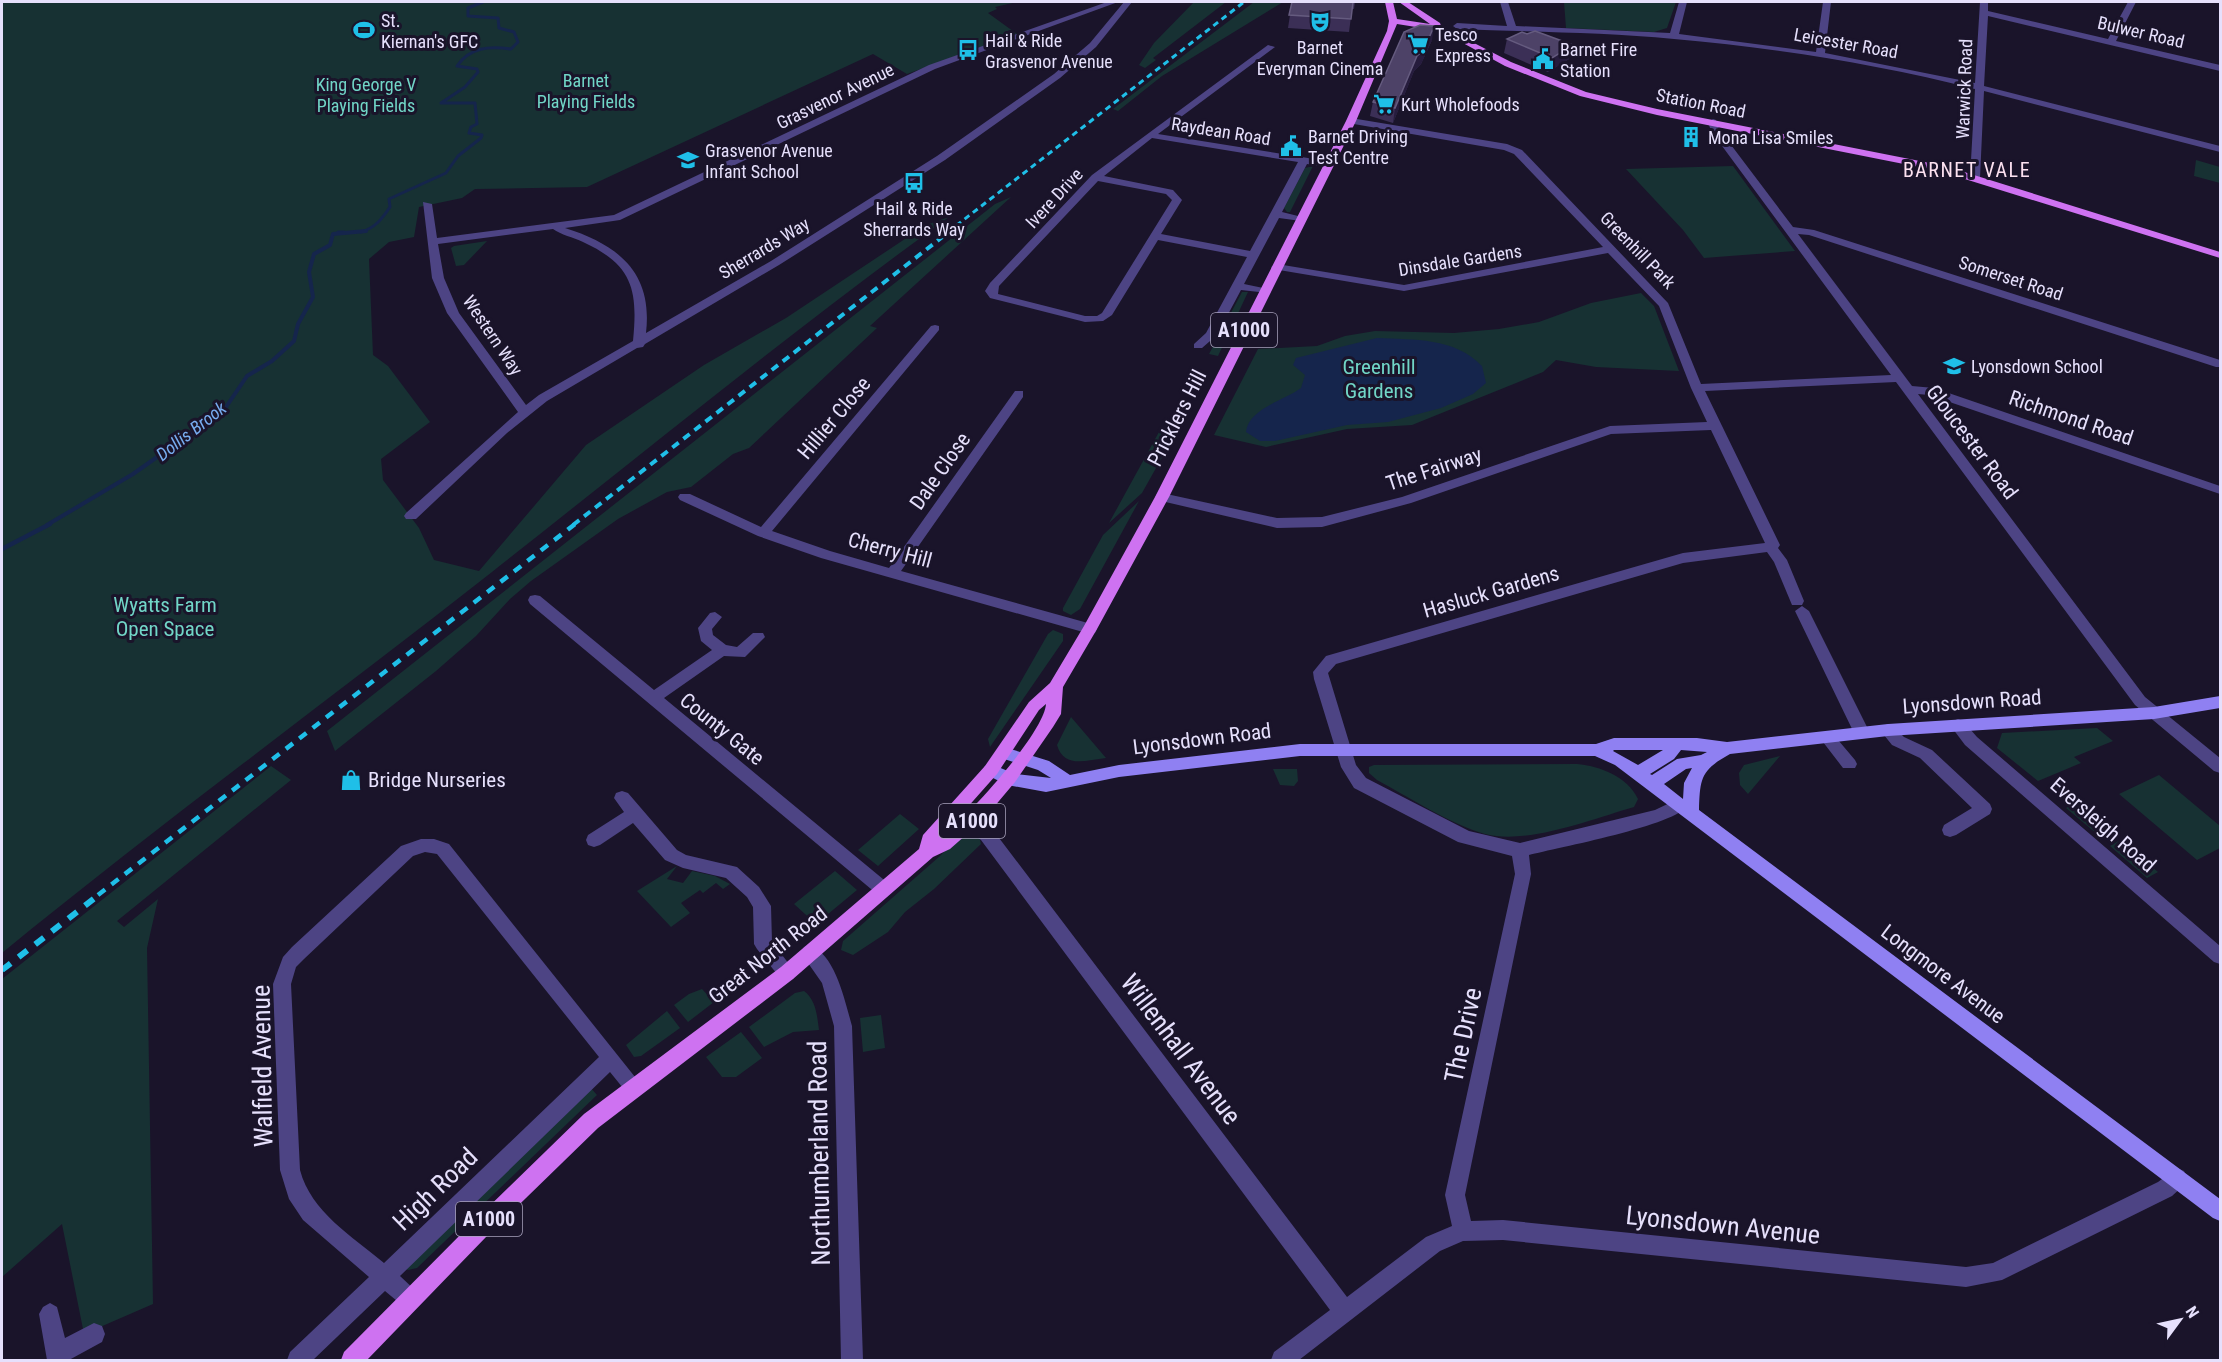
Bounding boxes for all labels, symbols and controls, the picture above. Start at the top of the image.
place label: St. Kiernan's GFC [381,10,478,52]
theatre icon: Barnet Everyman Cinema [1308,10,1332,34]
street label: Bulwer Road [2095,12,2187,52]
sports icon: St. Kiernan's GFC [352,18,376,42]
street label: Leicester Road [1792,23,1900,63]
place label: Tesco Express [1435,24,1491,66]
place label: Hail & Ride Grasvenor Avenue [985,30,1113,72]
supermarket icon: Tesco Express [1406,32,1430,56]
place label: Barnet Everyman Cinema [1257,37,1383,79]
bus stop icon: Hail & Ride Grasvenor Avenue [956,38,980,62]
place label: Barnet Fire Station [1560,39,1637,81]
street label: Warwick Road [1952,39,1976,139]
public building icon: Barnet Fire Station [1531,47,1555,71]
street label: Grasvenor Avenue [773,59,897,133]
park label: Barnet Playing Fields [537,70,635,112]
park label: King George V Playing Fields [316,74,416,116]
street label: Station Road [1654,84,1748,122]
supermarket icon: Kurt Wholefoods [1372,92,1396,116]
place label: Kurt Wholefoods [1401,94,1520,115]
street label: Raydean Road [1170,113,1272,149]
building icon: Mona Lisa Smiles [1679,125,1703,149]
place label: Barnet Driving Test Centre [1308,126,1408,168]
place label: Mona Lisa Smiles [1708,127,1834,148]
public building icon: Barnet Driving Test Centre [1279,134,1303,158]
place label: Grasvenor Avenue Infant School [705,140,833,182]
school or university icon: Grasvenor Avenue Infant School [676,148,700,172]
district label: BARNET VALE [1903,158,2031,182]
street label: Ivere Drive [1021,164,1087,232]
bus stop icon: Hail & Ride Sherrards Way [902,171,926,195]
place label: Hail & Ride Sherrards Way [863,198,965,240]
street label: Greenhill Park [1596,207,1680,293]
street label: Sherrards Way [715,213,813,283]
street label: Dinsdale Gardens [1397,240,1523,280]
street label: Somerset Road [1956,251,2066,305]
street label: Western Way [459,291,528,379]
road number: A1000 [1211,313,1277,347]
school or university icon: Lyonsdown School [1942,354,1966,378]
park label: Greenhill Gardens [1342,355,1416,403]
place label: Lyonsdown School [1971,356,2103,377]
street label: Pricklers Hill [1142,366,1212,470]
street label: Hillier Close [793,372,875,464]
street label: Gloucester Road [1921,380,2023,504]
street label: Richmond Road [2006,386,2136,450]
water label: Dollis Brook [152,397,231,465]
street label: Dale Close [905,428,975,514]
street label: The Fairway [1383,442,1485,496]
street label: Cherry Hill [845,527,935,573]
street label: Hasluck Gardens [1420,561,1562,623]
park label: Wyatts Farm Open Space [113,593,217,641]
street label: Lyonsdown Road [1902,685,2042,719]
street label: County Gate [675,688,769,770]
street label: Lyonsdown Road [1131,719,1273,759]
shop icon: Bridge Nurseries [339,768,363,792]
place label: Bridge Nurseries [368,768,506,792]
street label: Eversleigh Road [2045,773,2161,877]
road number: A1000 [939,804,1005,838]
street label: Great North Road [704,901,832,1009]
street label: Longmore Avenue [1876,920,2010,1028]
street label: Willenhall Avenue [1115,968,1247,1130]
street label: Walfield Avenue [246,985,278,1147]
street label: The Drive [1438,985,1488,1085]
street label: Northumberland Road [802,1040,836,1266]
street label: High Road [387,1142,483,1236]
street label: Lyonsdown Avenue [1624,1200,1822,1250]
road number: A1000 [456,1202,522,1236]
north arrow [2150,1290,2210,1350]
text: N [2182,1303,2203,1321]

